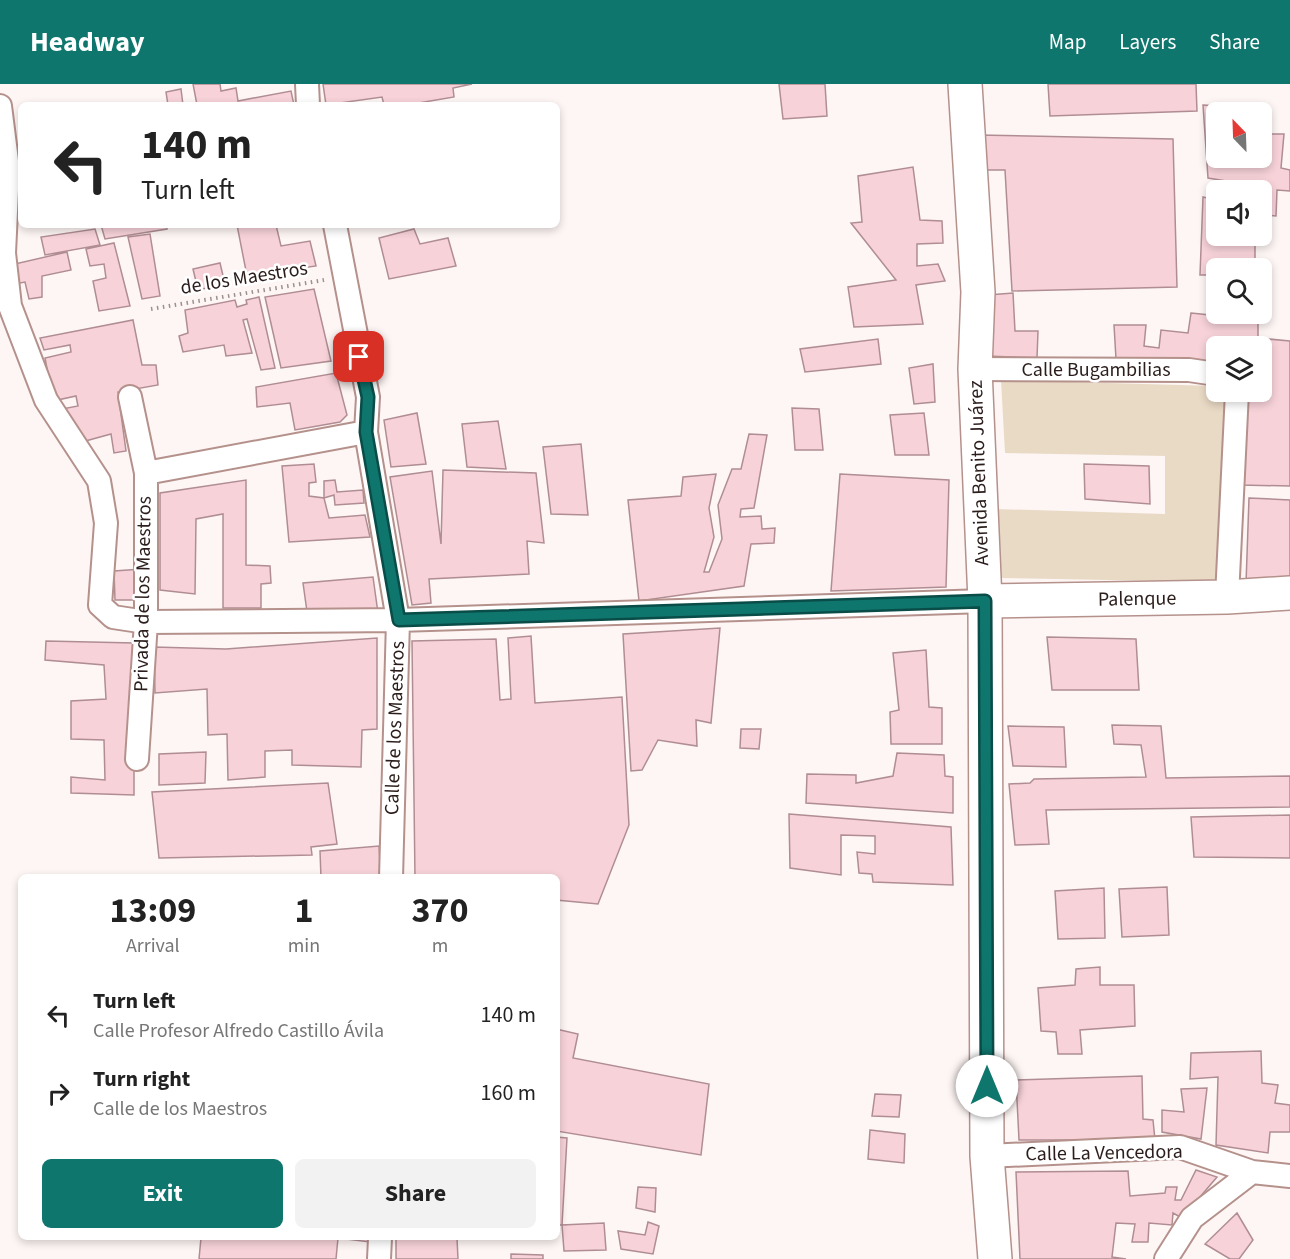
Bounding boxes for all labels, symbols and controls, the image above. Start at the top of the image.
text: Headway [30,22,145,62]
text: Map [1049,27,1086,57]
text: Layers [1119,27,1176,57]
text: Share [1209,27,1260,57]
north arrow [1206,102,1272,168]
map controls [1206,102,1272,402]
text: 140 m [141,115,252,175]
icon: left [42,126,120,204]
text: Turn left [141,171,235,210]
button: sound [1206,180,1272,246]
street label: de los Maestros [178,254,310,302]
button: search [1206,258,1272,324]
pin [333,331,384,382]
button: layers [1206,336,1272,402]
icon: arrive [342,340,375,373]
street label: Calle Bugambilias [1021,356,1171,384]
street label: Avenida Benito Juárez [962,380,996,566]
street label: Privada de los Maestros [127,496,159,692]
street label: Palenque [1098,584,1177,614]
street label: Calle de los Maestros [378,641,412,815]
text: 13:09 [109,885,196,936]
text: 1 [294,885,313,936]
text: 370 [412,885,469,936]
text: Arrival [126,932,180,960]
text: min [288,932,320,960]
text: m [432,932,448,960]
text: Turn left [93,985,175,1017]
icon: left [42,999,75,1032]
text: 140 m [481,999,536,1031]
text: Calle Profesor Alfredo Castillo Ávila [93,1017,384,1045]
position arrow [955,1054,1019,1118]
text: Turn right [93,1063,190,1095]
icon: right [42,1077,75,1110]
text: 160 m [481,1077,536,1109]
text: Calle de los Maestros [93,1095,267,1123]
street label: Calle La Vencedora [1025,1138,1183,1168]
button: Exit [42,1159,283,1228]
button: Share [295,1159,536,1228]

